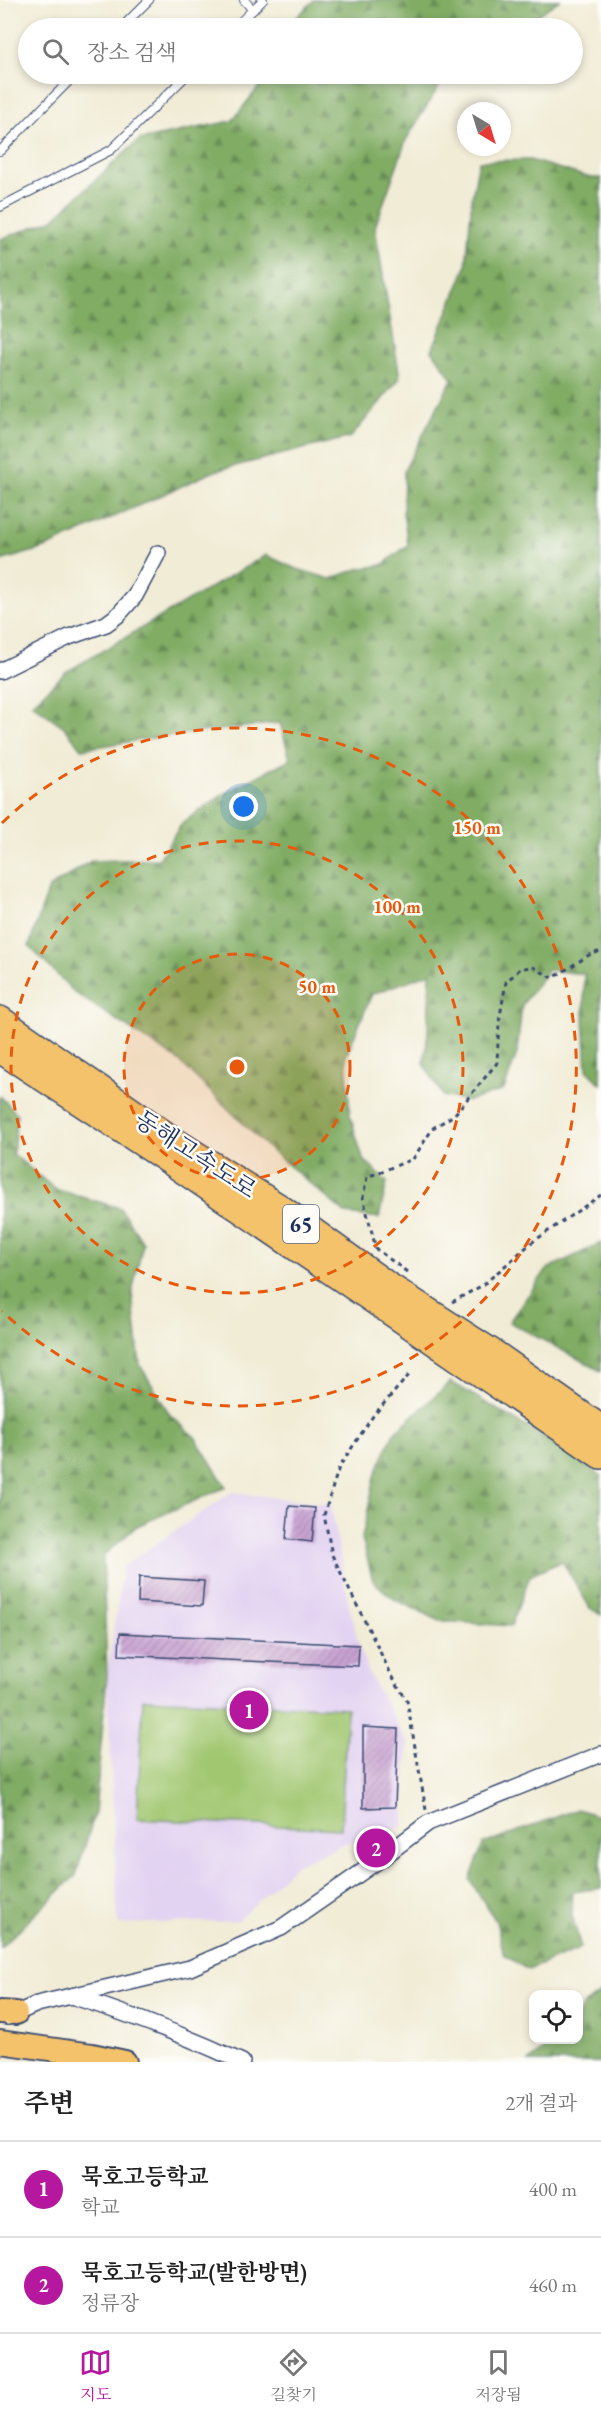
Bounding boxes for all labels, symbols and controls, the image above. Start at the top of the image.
search box [18,18,583,84]
icon: search [39,35,72,68]
text: 장소 검색 [87,38,176,67]
north arrow [457,102,511,156]
your location [229,792,258,821]
text: 150 m [453,816,501,839]
text: 100 m [373,895,421,918]
text: 50 m [298,975,336,998]
centre of rings [227,1057,247,1077]
street label: 동해고속도로 [129,1103,263,1205]
road number: 65 [283,1205,319,1243]
pin: 1 [230,1688,268,1732]
pin: 2 [356,1826,395,1870]
map controls [529,1990,583,2044]
button: locate [529,1990,583,2044]
text: 주변 [24,2086,74,2120]
text: 2개 결과 [505,2090,577,2116]
text: 묵호고등학교 [81,2162,209,2191]
text: 1 [38,2176,49,2202]
text: 400 m [529,2176,577,2202]
text: 학교 [81,2194,120,2220]
text: 묵호고등학교(발한방면) [81,2258,307,2287]
text: 2 [38,2272,49,2298]
text: 460 m [529,2272,577,2298]
text: 정류장 [81,2290,139,2316]
tab: 지도 [79,2346,112,2405]
tab: 길찾기 [271,2346,317,2405]
tab: 저장됨 [475,2346,522,2405]

